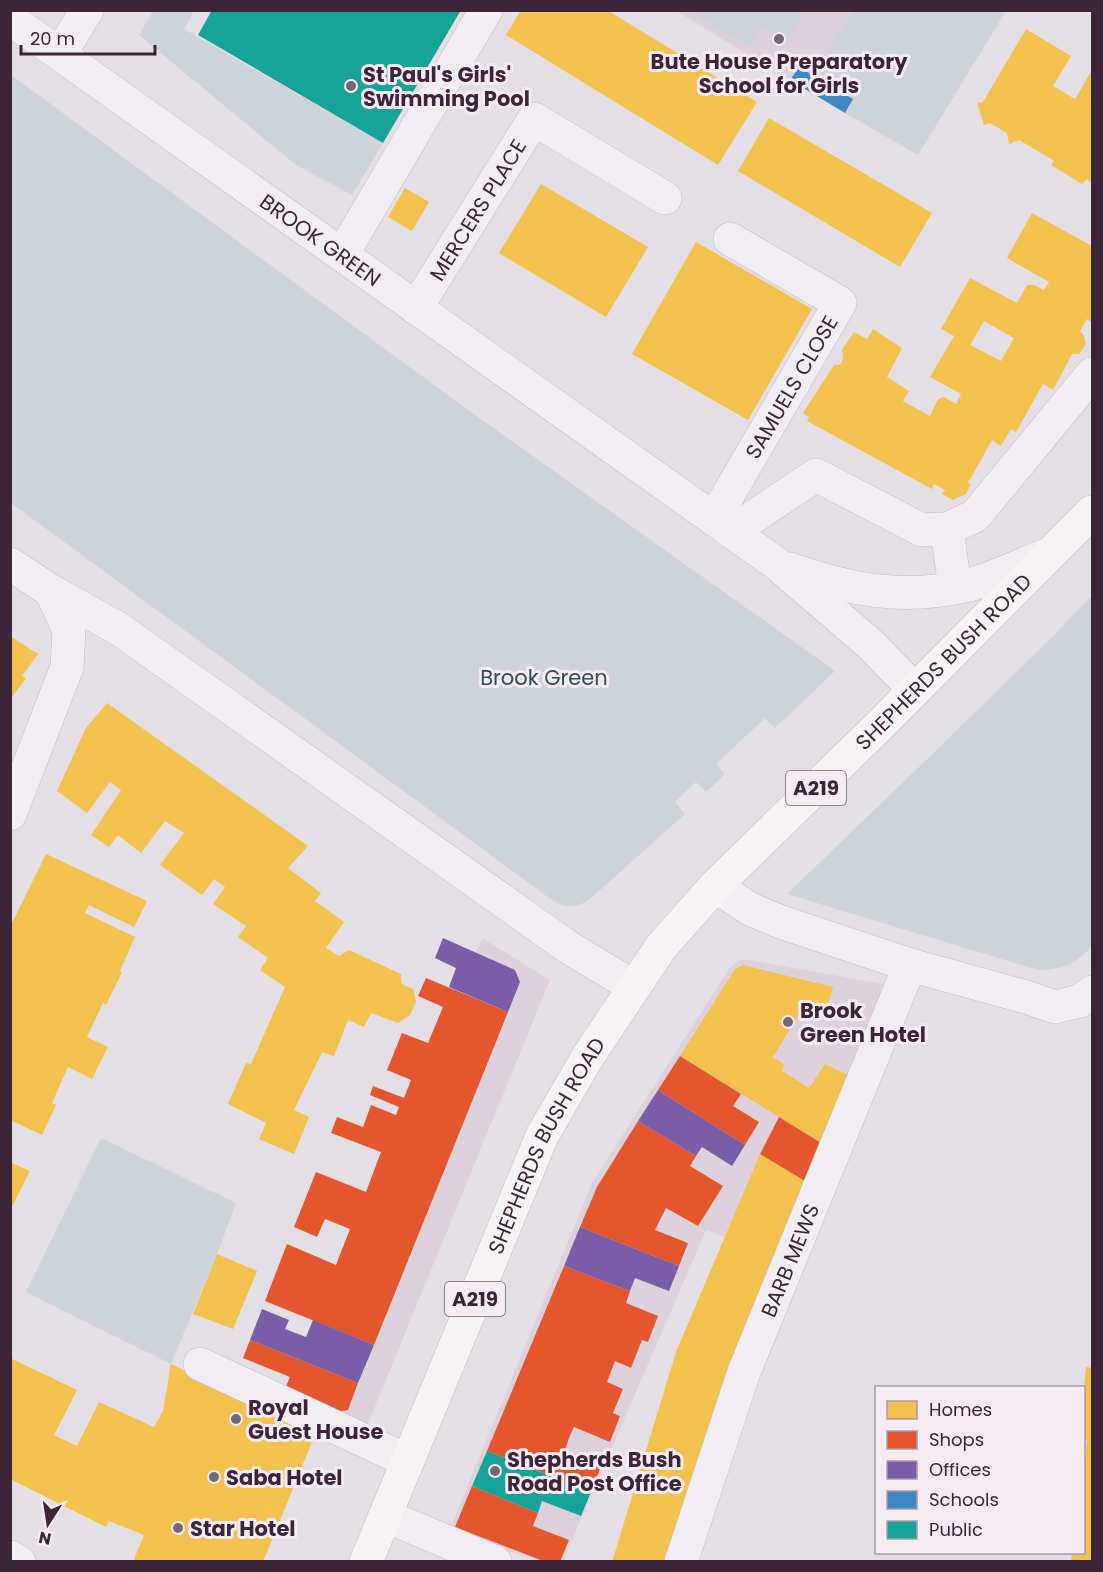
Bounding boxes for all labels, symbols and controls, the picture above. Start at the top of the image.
scale bar [21,18,154,56]
text: 20 m [30,26,75,51]
marker: Bute House Preparatory School for Girls [772,32,786,46]
place label: Bute House Preparatory School for Girls [651,47,908,100]
place label: St Paul's Girls' Swimming Pool [363,60,530,113]
marker: St Paul's Girls' Swimming Pool [344,79,358,93]
street label: MERCERS PLACE [422,133,533,286]
street label: BROOK GREEN [254,187,387,293]
street label: SAMUELS CLOSE [738,310,844,464]
street label: SHEPHERDS BUSH ROAD [849,567,1038,756]
park label: Brook Green [480,663,608,692]
road number: A219 [786,771,846,805]
place label: Brook Green Hotel [800,996,926,1049]
marker: Brook Green Hotel [781,1015,795,1029]
street label: SHEPHERDS BUSH ROAD [480,1031,611,1258]
street label: BARB MEWS [754,1199,826,1321]
road number: A219 [445,1282,505,1316]
legend [875,1386,1085,1554]
place label: Royal Guest House [248,1393,383,1446]
text: Homes [929,1397,992,1422]
marker: Royal Guest House [229,1412,243,1426]
text: Shops [929,1427,984,1452]
place label: Shepherds Bush Road Post Office [507,1445,682,1498]
text: Offices [929,1457,991,1482]
place label: Saba Hotel [226,1463,343,1492]
marker: Shepherds Bush Road Post Office [488,1464,502,1478]
marker: Saba Hotel [207,1470,221,1484]
text: Schools [929,1487,999,1512]
north arrow [18,1494,78,1554]
place label: Star Hotel [190,1514,296,1543]
text: Public [929,1517,983,1542]
marker: Star Hotel [171,1521,185,1535]
text: N [37,1526,53,1551]

